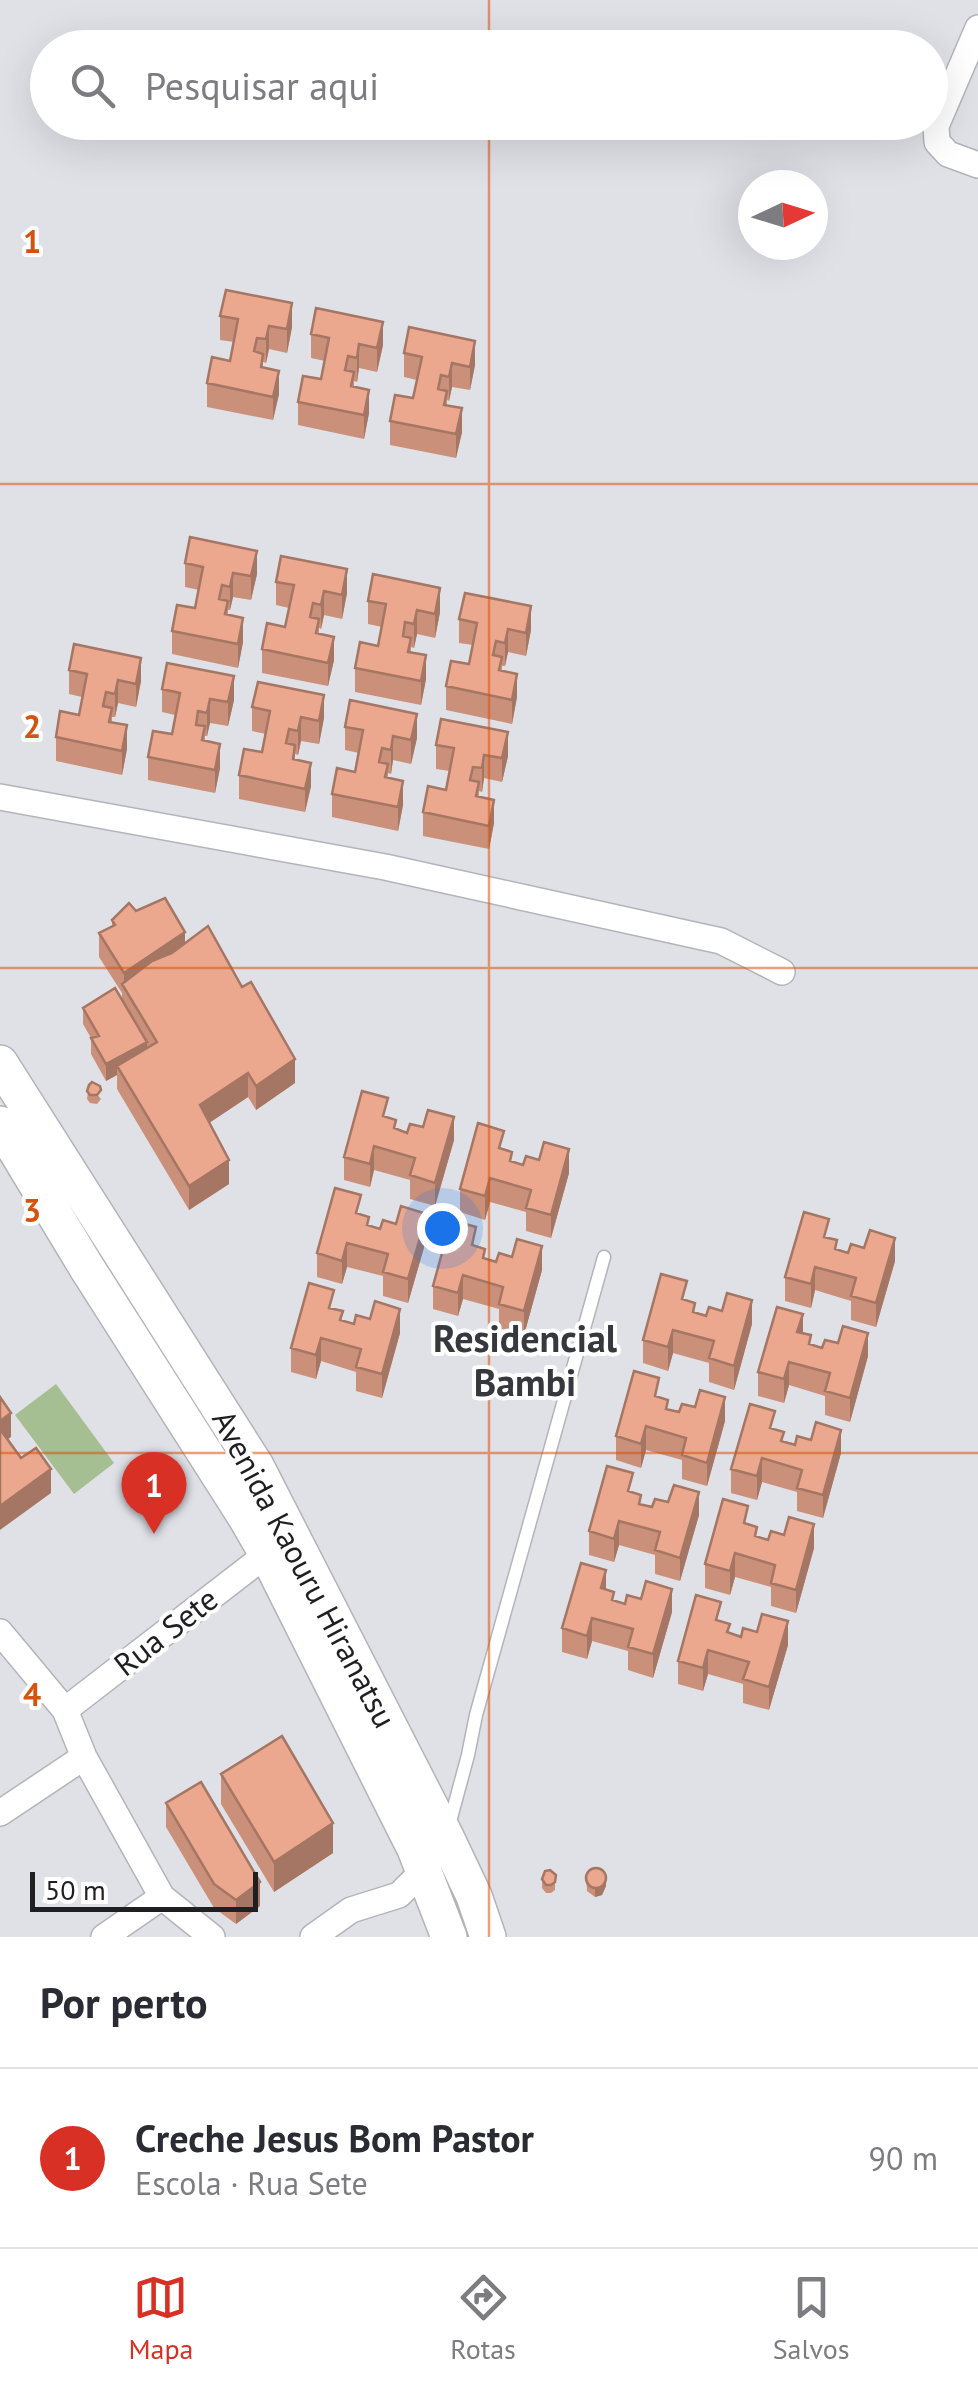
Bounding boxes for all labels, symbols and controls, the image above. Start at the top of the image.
search box [30,30,948,140]
icon: search [65,58,120,113]
text: Pesquisar aqui [145,61,379,110]
north arrow [738,170,828,260]
text: 1 [23,220,41,262]
text: 2 [23,705,41,747]
text: 3 [23,1189,41,1231]
your location [417,1203,468,1254]
district label: Residencial Bambi [433,1313,618,1406]
street label: Avenida Kaouru Hiranatsu [203,1402,407,1735]
pin: 1 [122,1452,186,1534]
street label: Rua Sete [105,1578,226,1685]
text: 4 [23,1673,41,1715]
scale bar [30,1867,258,1912]
text: 50 m [45,1871,106,1908]
text: Por perto [40,1975,207,2030]
text: Creche Jesus Bom Pastor [135,2113,534,2162]
text: 1 [63,2137,82,2179]
text: 90 m [869,2137,938,2179]
text: Escola · Rua Sete [135,2162,368,2204]
tab: Mapa [128,2270,193,2367]
tab: Rotas [450,2270,516,2367]
tab: Salvos [773,2270,850,2367]

